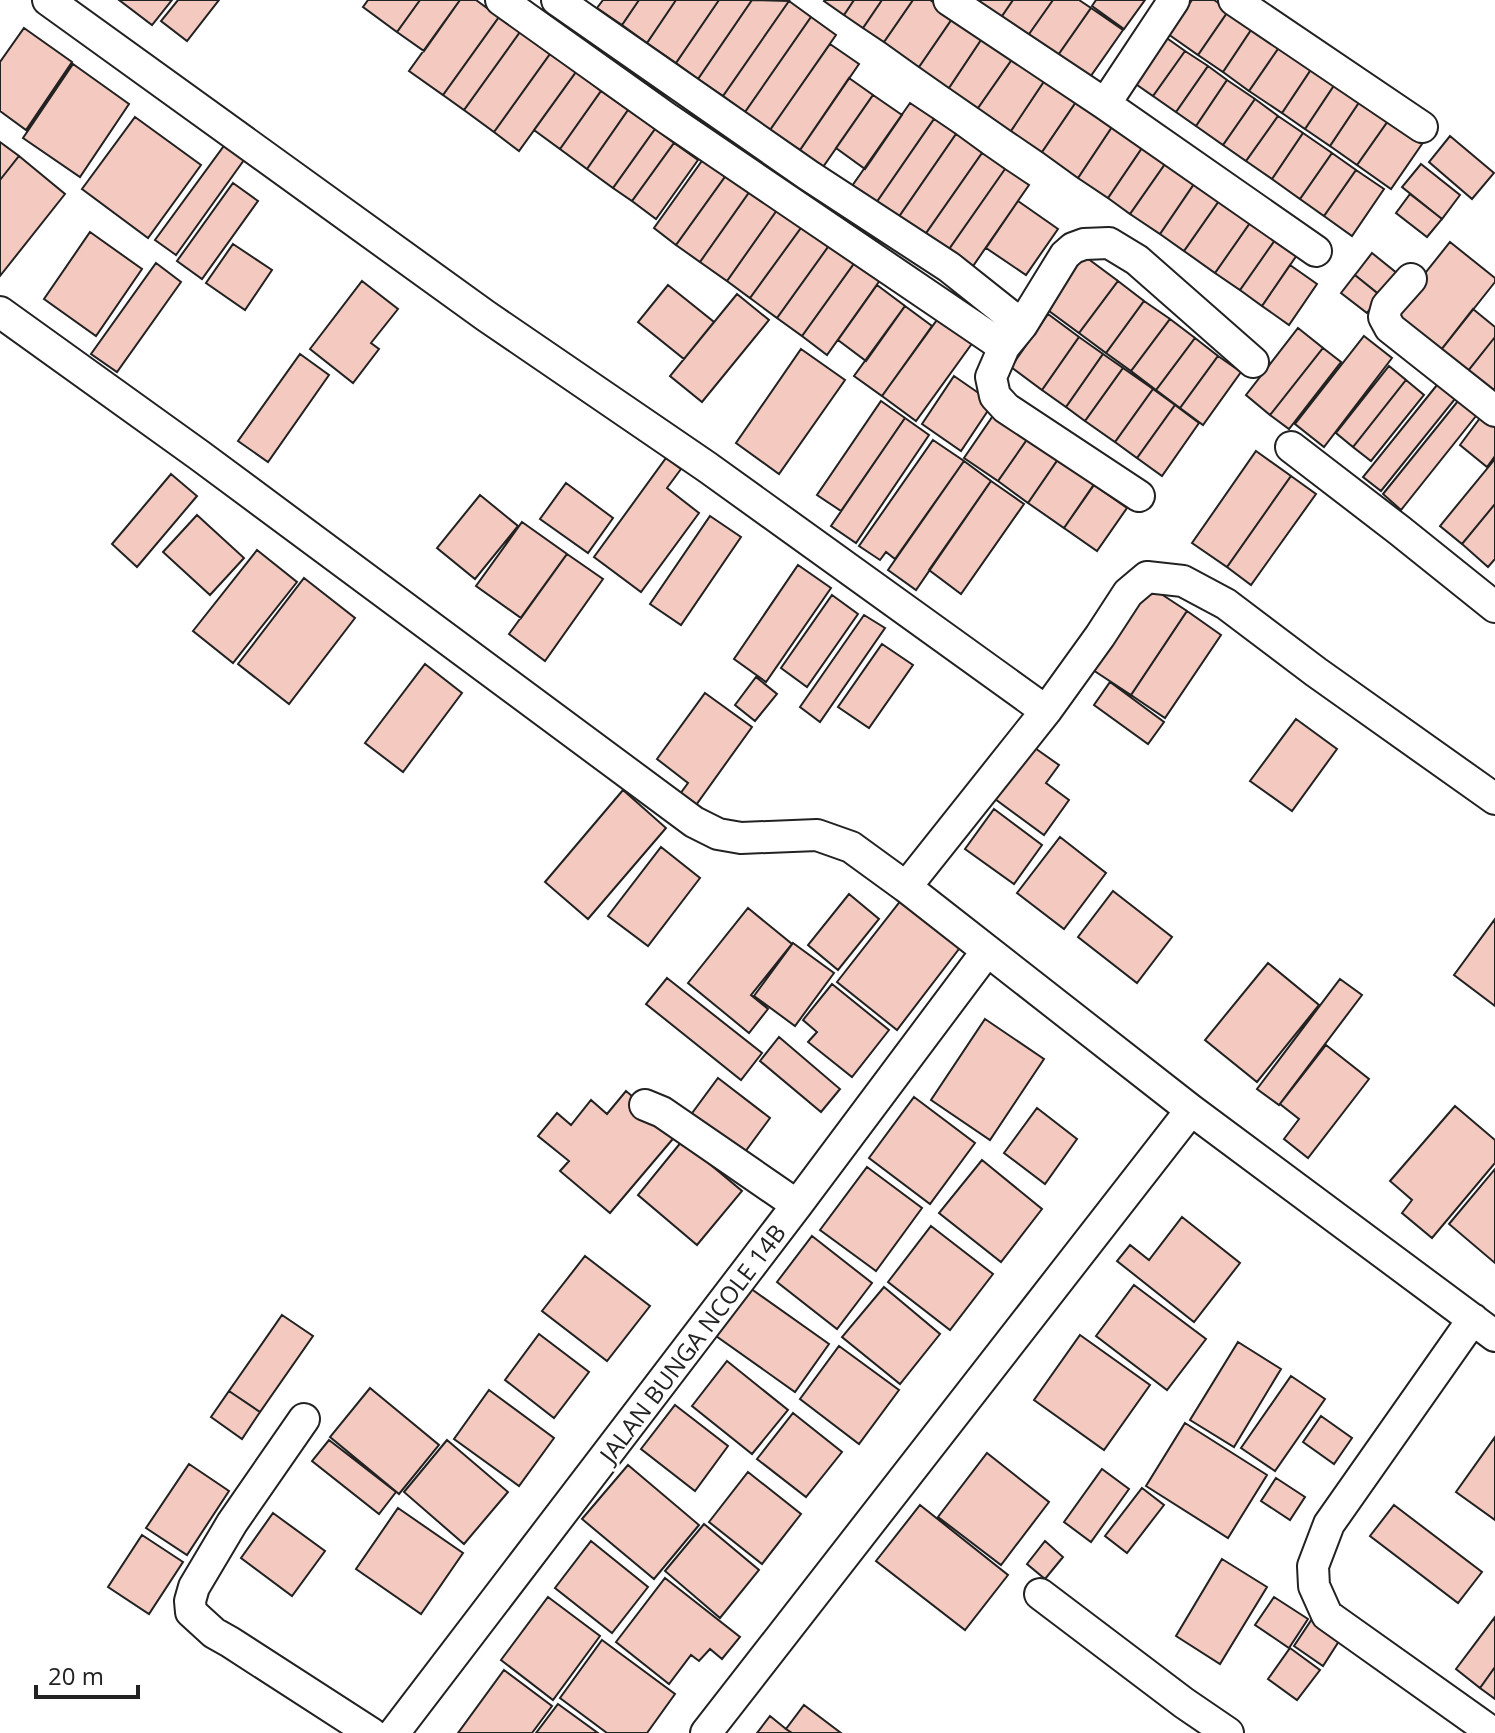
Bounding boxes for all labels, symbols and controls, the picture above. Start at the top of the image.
street label: JALAN BUNGA NCOLE 14B [590,1217,793,1471]
scale bar [36,1649,138,1699]
text: 20 m [48,1659,104,1692]

